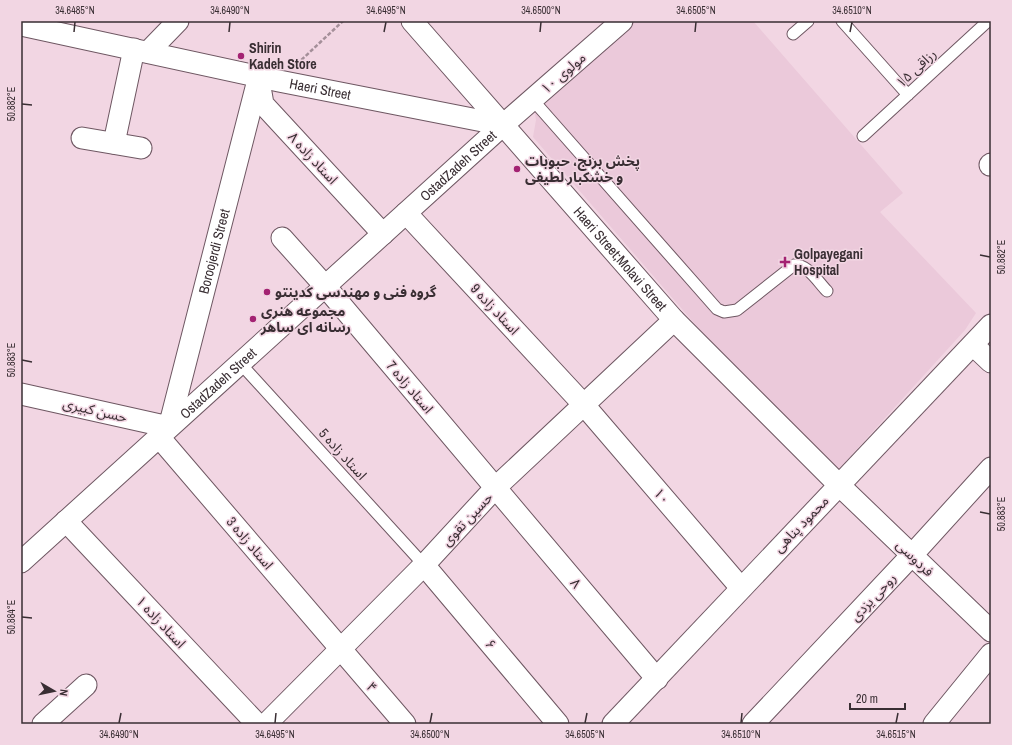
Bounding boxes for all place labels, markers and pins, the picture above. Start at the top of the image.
place label: Shirin Kadeh Store [249,39,317,73]
marker: Shirin Kadeh Store [236,51,246,61]
place label: پخش برنج، حبوبات و خشکبار لطیفی [525,152,640,186]
marker: پخش برنج، حبوبات و خشکبار لطیفی [512,164,522,174]
place label: Golpayegani Hospital [794,245,863,279]
marker: Golpayegani Hospital [779,256,791,268]
place label: گروه فنی و مهندسی کدینتو [275,283,437,301]
marker: گروه فنی و مهندسی کدینتو [262,287,272,297]
place label: مجموعه هنری رسانه ای ساهر [260,302,351,336]
marker: مجموعه هنری رسانه ای ساهر [248,314,258,324]

